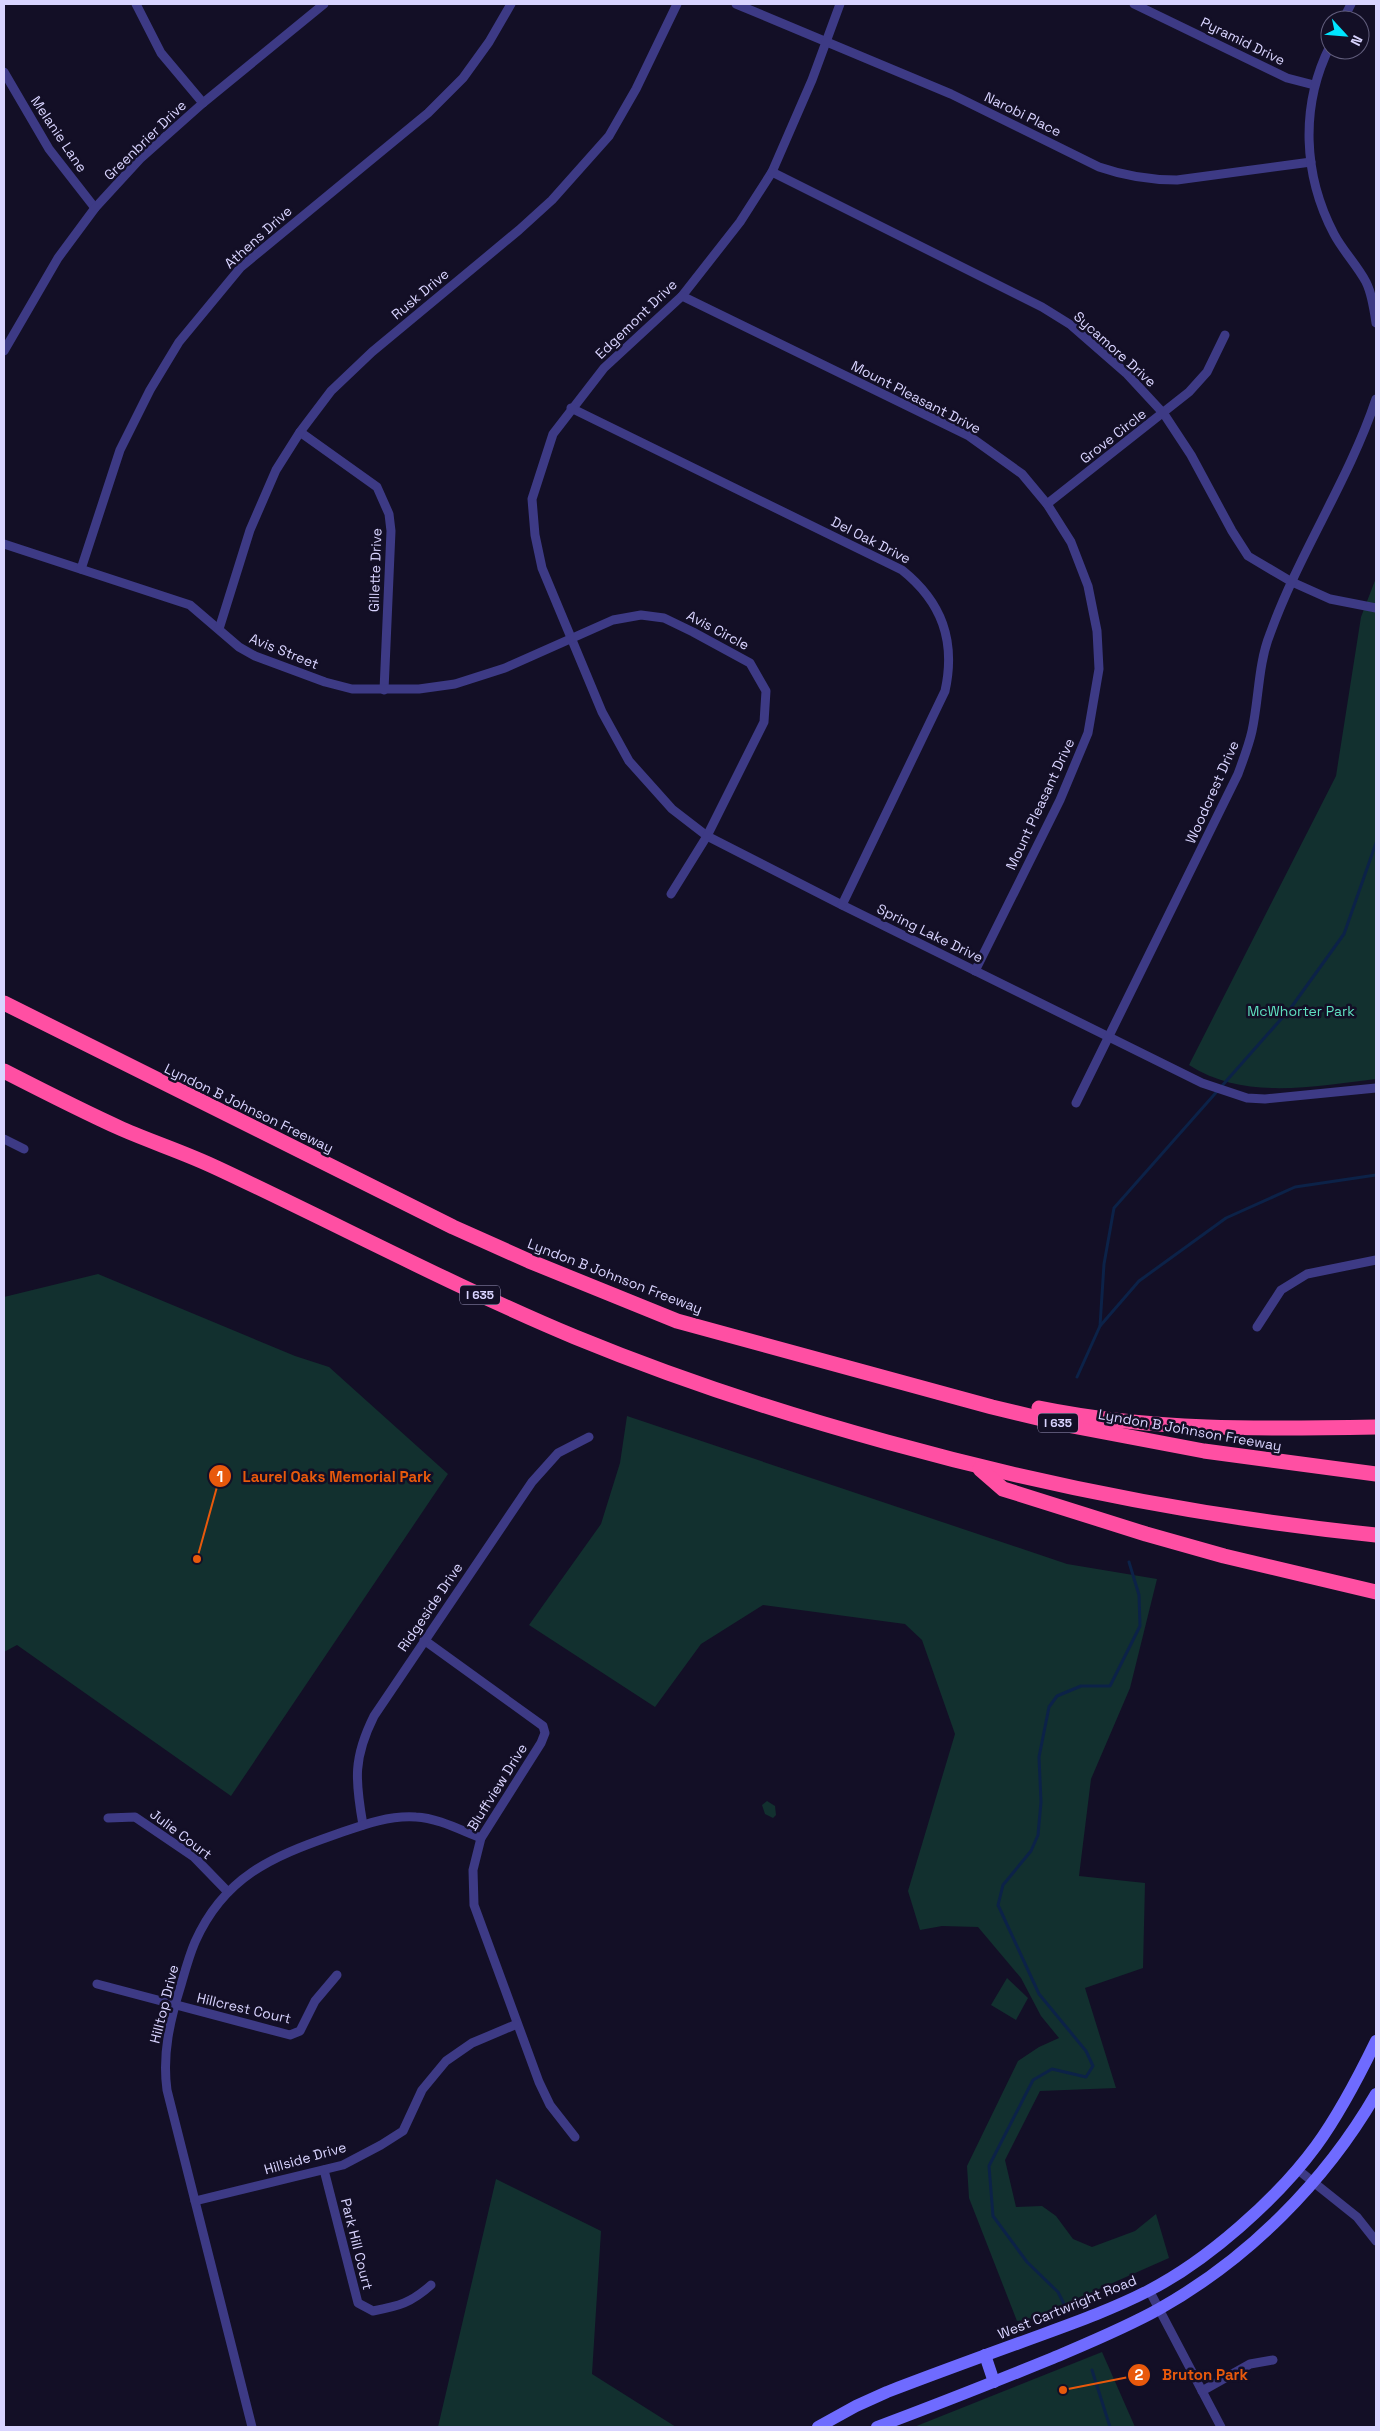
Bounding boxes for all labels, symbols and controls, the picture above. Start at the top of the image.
north arrow [1320,10,1370,60]
street label: Pyramid Drive [1198,13,1288,69]
text: N [1347,33,1367,49]
street label: Narobi Place [982,88,1064,140]
street label: Melanie Lane [27,92,91,176]
street label: Greenbrier Drive [100,96,190,184]
street label: Athens Drive [220,202,296,272]
street label: Rusk Drive [388,265,452,323]
street label: Edgemont Drive [591,275,681,363]
street label: Sycamore Drive [1070,307,1160,391]
street label: Mount Pleasant Drive [848,356,984,438]
street label: Grove Circle [1076,404,1150,468]
street label: Del Oak Drive [828,512,914,568]
street label: Gillette Drive [365,528,385,612]
street label: Avis Circle [684,606,752,654]
street label: Avis Street [247,629,321,673]
street label: Mount Pleasant Drive [1002,735,1078,873]
street label: Woodcrest Drive [1181,738,1243,846]
street label: Spring Lake Drive [874,900,986,966]
park label: McWhorter Park [1247,1002,1355,1020]
street label: Lyndon B Johnson Freeway [161,1059,337,1157]
street label: Lyndon B Johnson Freeway [525,1234,705,1318]
road number: I 635 [460,1286,500,1304]
street label: Lyndon B Johnson Freeway [1097,1405,1283,1455]
road number: I 635 [1038,1414,1078,1432]
callout: Laurel Oaks Memorial Park [207,1461,441,1491]
text: 1 [217,1467,223,1486]
text: Laurel Oaks Memorial Park [243,1467,432,1486]
street label: Ridgeside Drive [394,1559,466,1655]
street label: Bluffview Drive [463,1740,531,1834]
street label: Julie Court [146,1805,216,1863]
street label: Hilltop Drive [146,1963,182,2045]
street label: Hillcrest Court [195,1988,293,2028]
street label: Hillside Drive [262,2138,348,2178]
street label: Park Hill Court [337,2196,377,2292]
street label: West Cartwright Road [995,2271,1139,2343]
callout: Bruton Park [1127,2360,1258,2390]
text: 2 [1135,2365,1144,2384]
text: Bruton Park [1162,2365,1248,2384]

